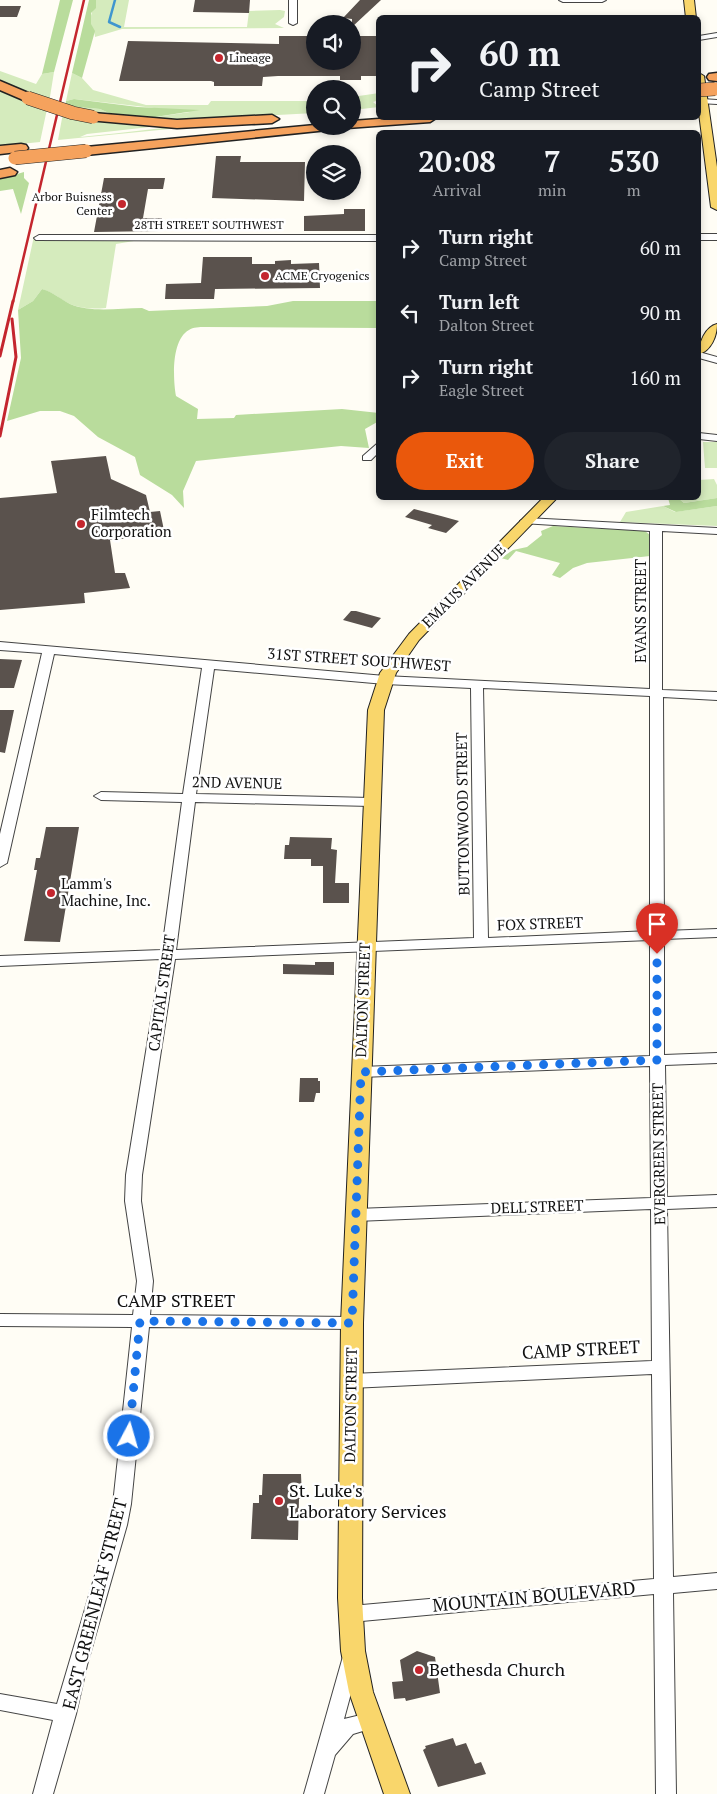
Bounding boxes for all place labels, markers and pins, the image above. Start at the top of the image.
place label: Lineage [229,50,271,65]
marker: Lineage [213,52,225,64]
place label: Arbor Buisness Center [32,189,112,218]
marker: Arbor Buisness Center [116,198,128,210]
place label: ACME Cryogenics [275,268,369,283]
marker: ACME Cryogenics [259,270,271,282]
place label: Filmtech Corporation [91,504,172,541]
marker: Filmtech Corporation [75,518,87,530]
place label: Lamm's Machine, Inc. [61,873,151,910]
marker: Lamm's Machine, Inc. [45,887,57,899]
pin [636,903,678,954]
place label: St. Luke's Laboratory Services [289,1478,446,1523]
marker: St. Luke's Laboratory Services [273,1495,285,1507]
place label: Bethesda Church [429,1657,565,1681]
marker: Bethesda Church [413,1664,425,1676]

